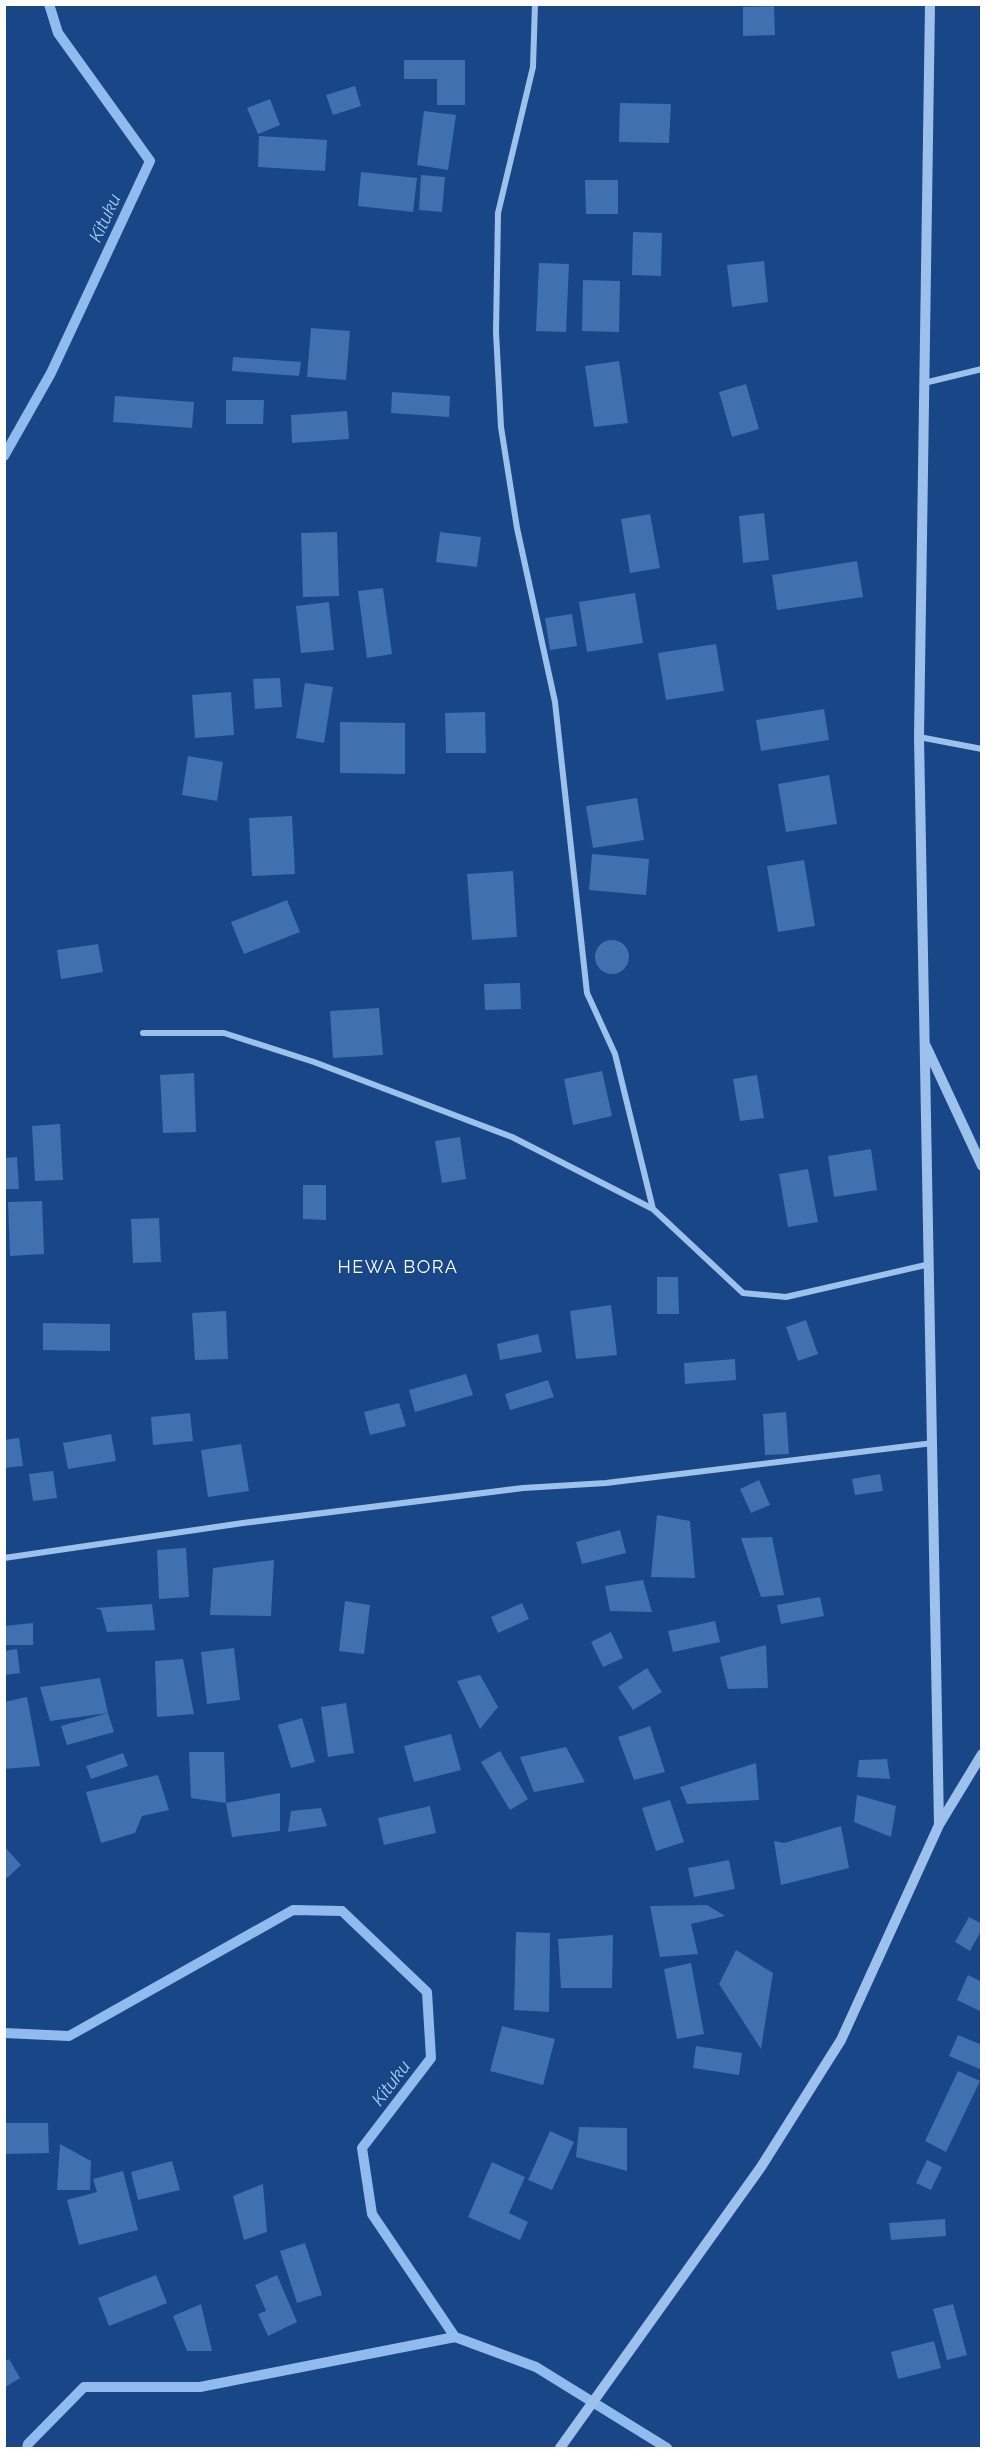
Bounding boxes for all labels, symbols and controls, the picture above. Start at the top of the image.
water label: Kituku [84,190,125,245]
district label: HEWA BORA [337,1256,459,1277]
water label: Kituku [367,2056,414,2109]

